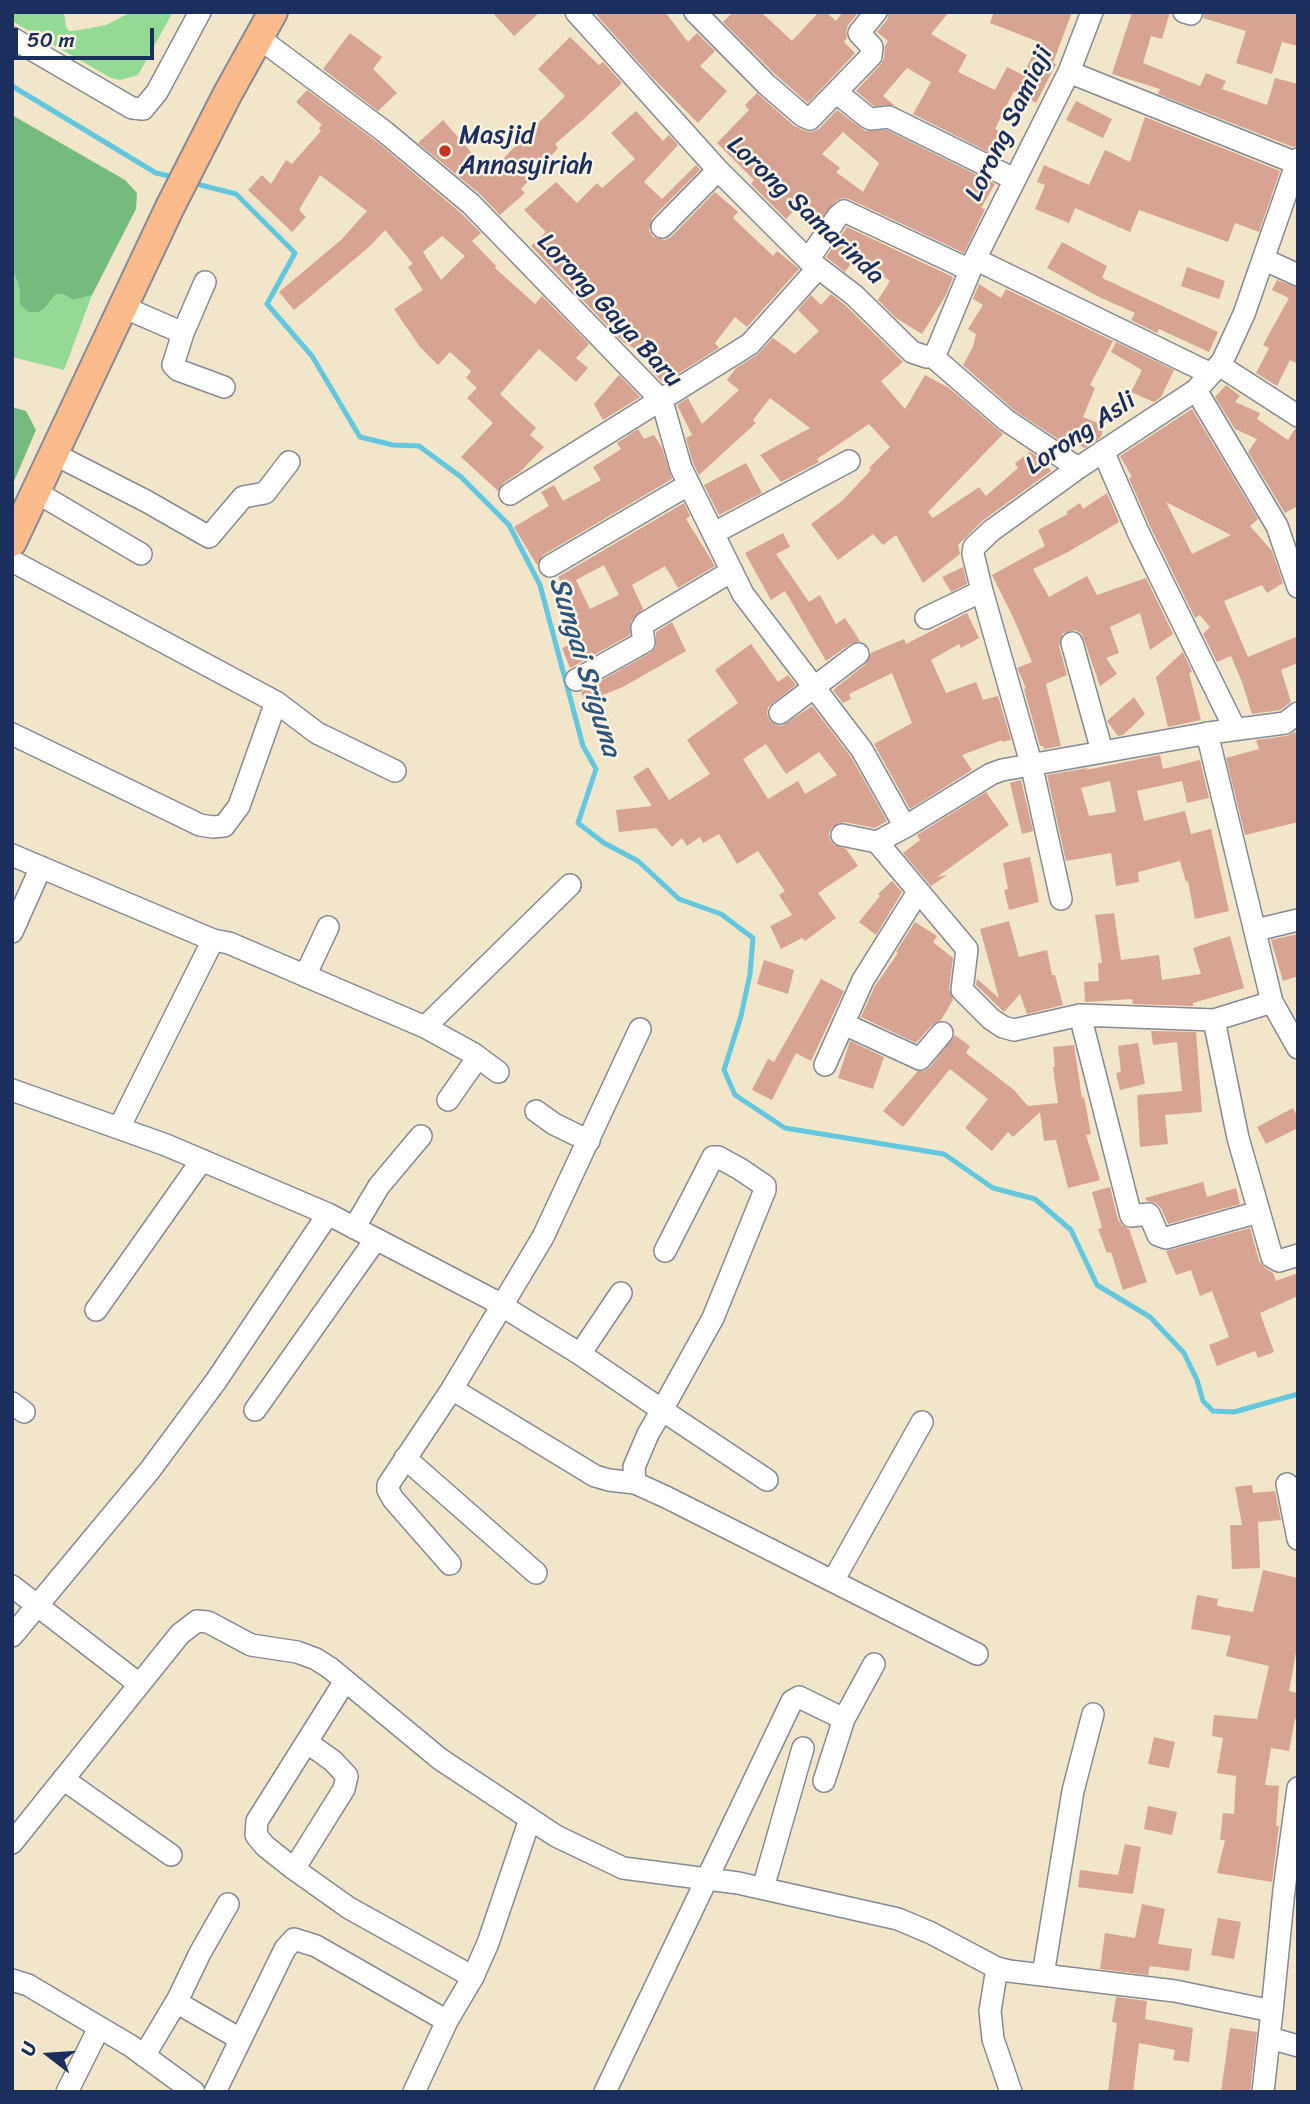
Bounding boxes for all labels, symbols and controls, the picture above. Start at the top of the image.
scale bar [18,14,158,58]
text: 50 m [27,21,75,59]
street label: Lorong Samiaji [959,42,1061,206]
place label: Masjid Annasyiriah [459,120,593,182]
street label: Lorong Samarinda [720,130,890,292]
marker: Masjid Annasyiriah [437,143,453,159]
street label: Lorong Gaya Baru [530,227,688,395]
street label: Lorong Asli [1020,386,1142,482]
water label: Sungai Sriguna [541,573,627,761]
north arrow [14,2020,84,2090]
text: U [11,2038,46,2060]

